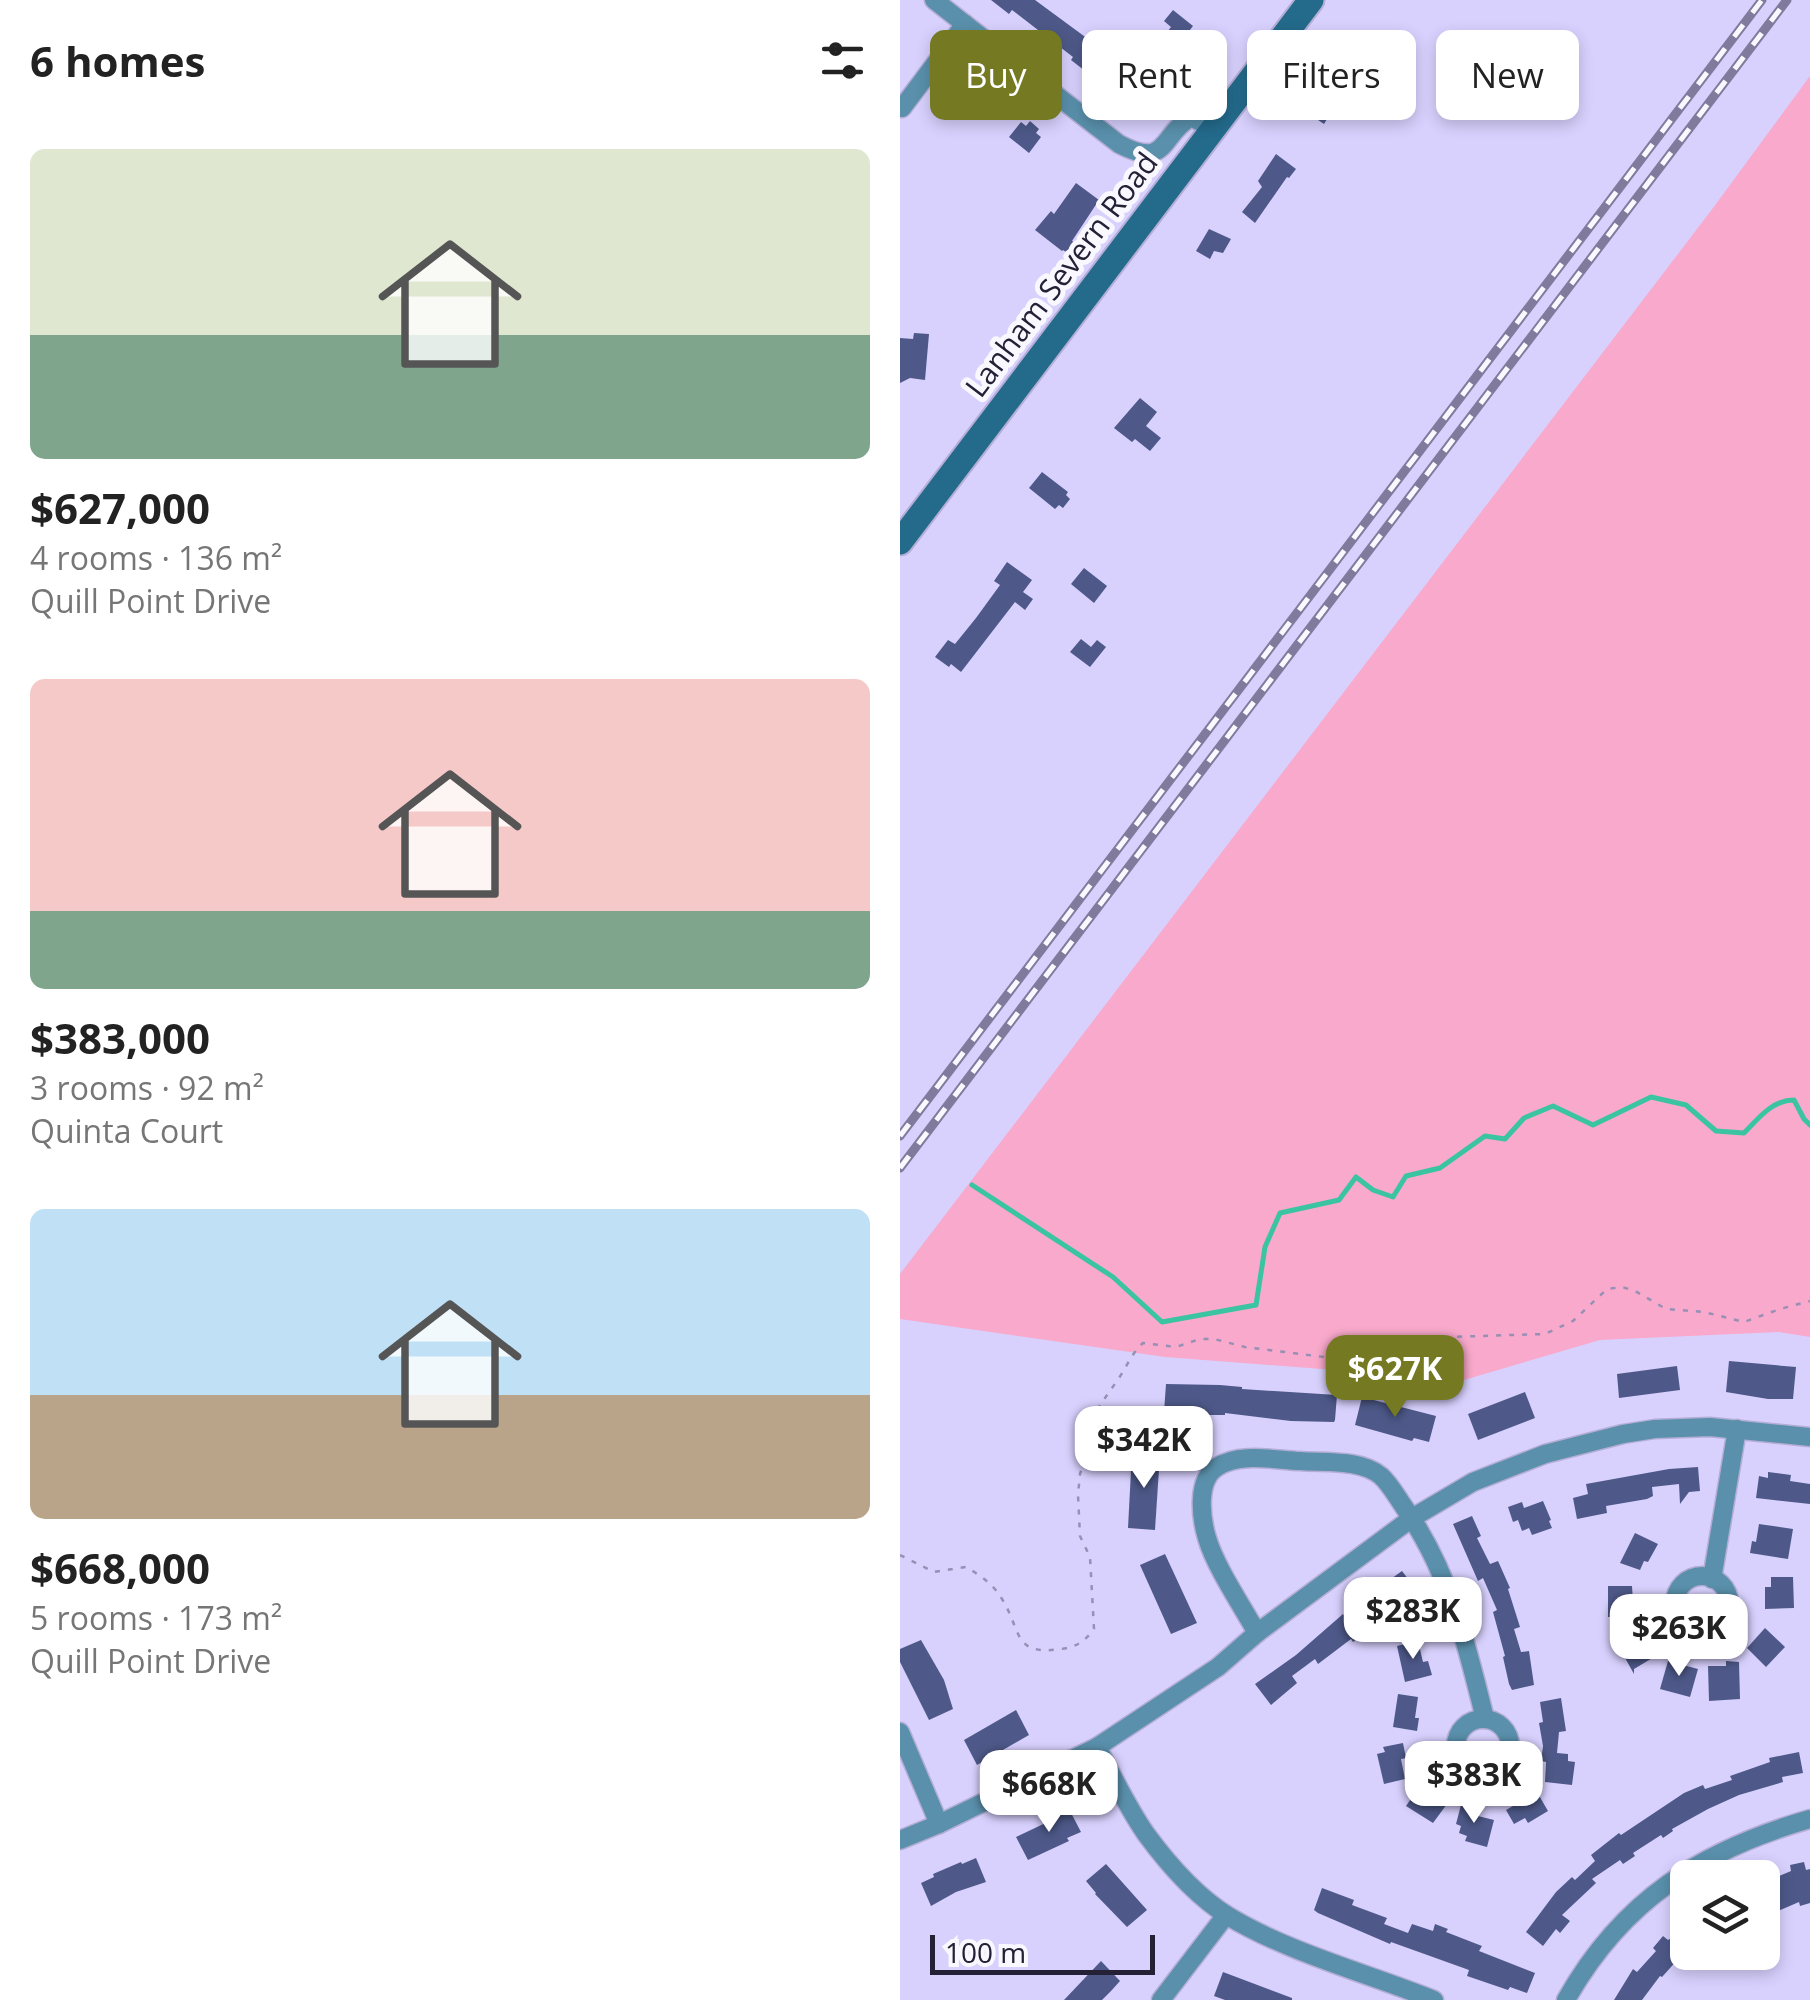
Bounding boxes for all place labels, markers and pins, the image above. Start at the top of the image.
pin: $627K [1325,1335,1465,1420]
pin: $342K [1074,1406,1214,1491]
pin: $283K [1343,1577,1483,1662]
pin: $263K [1609,1594,1749,1679]
pin: $383K [1404,1741,1544,1826]
pin: $668K [979,1750,1119,1835]

